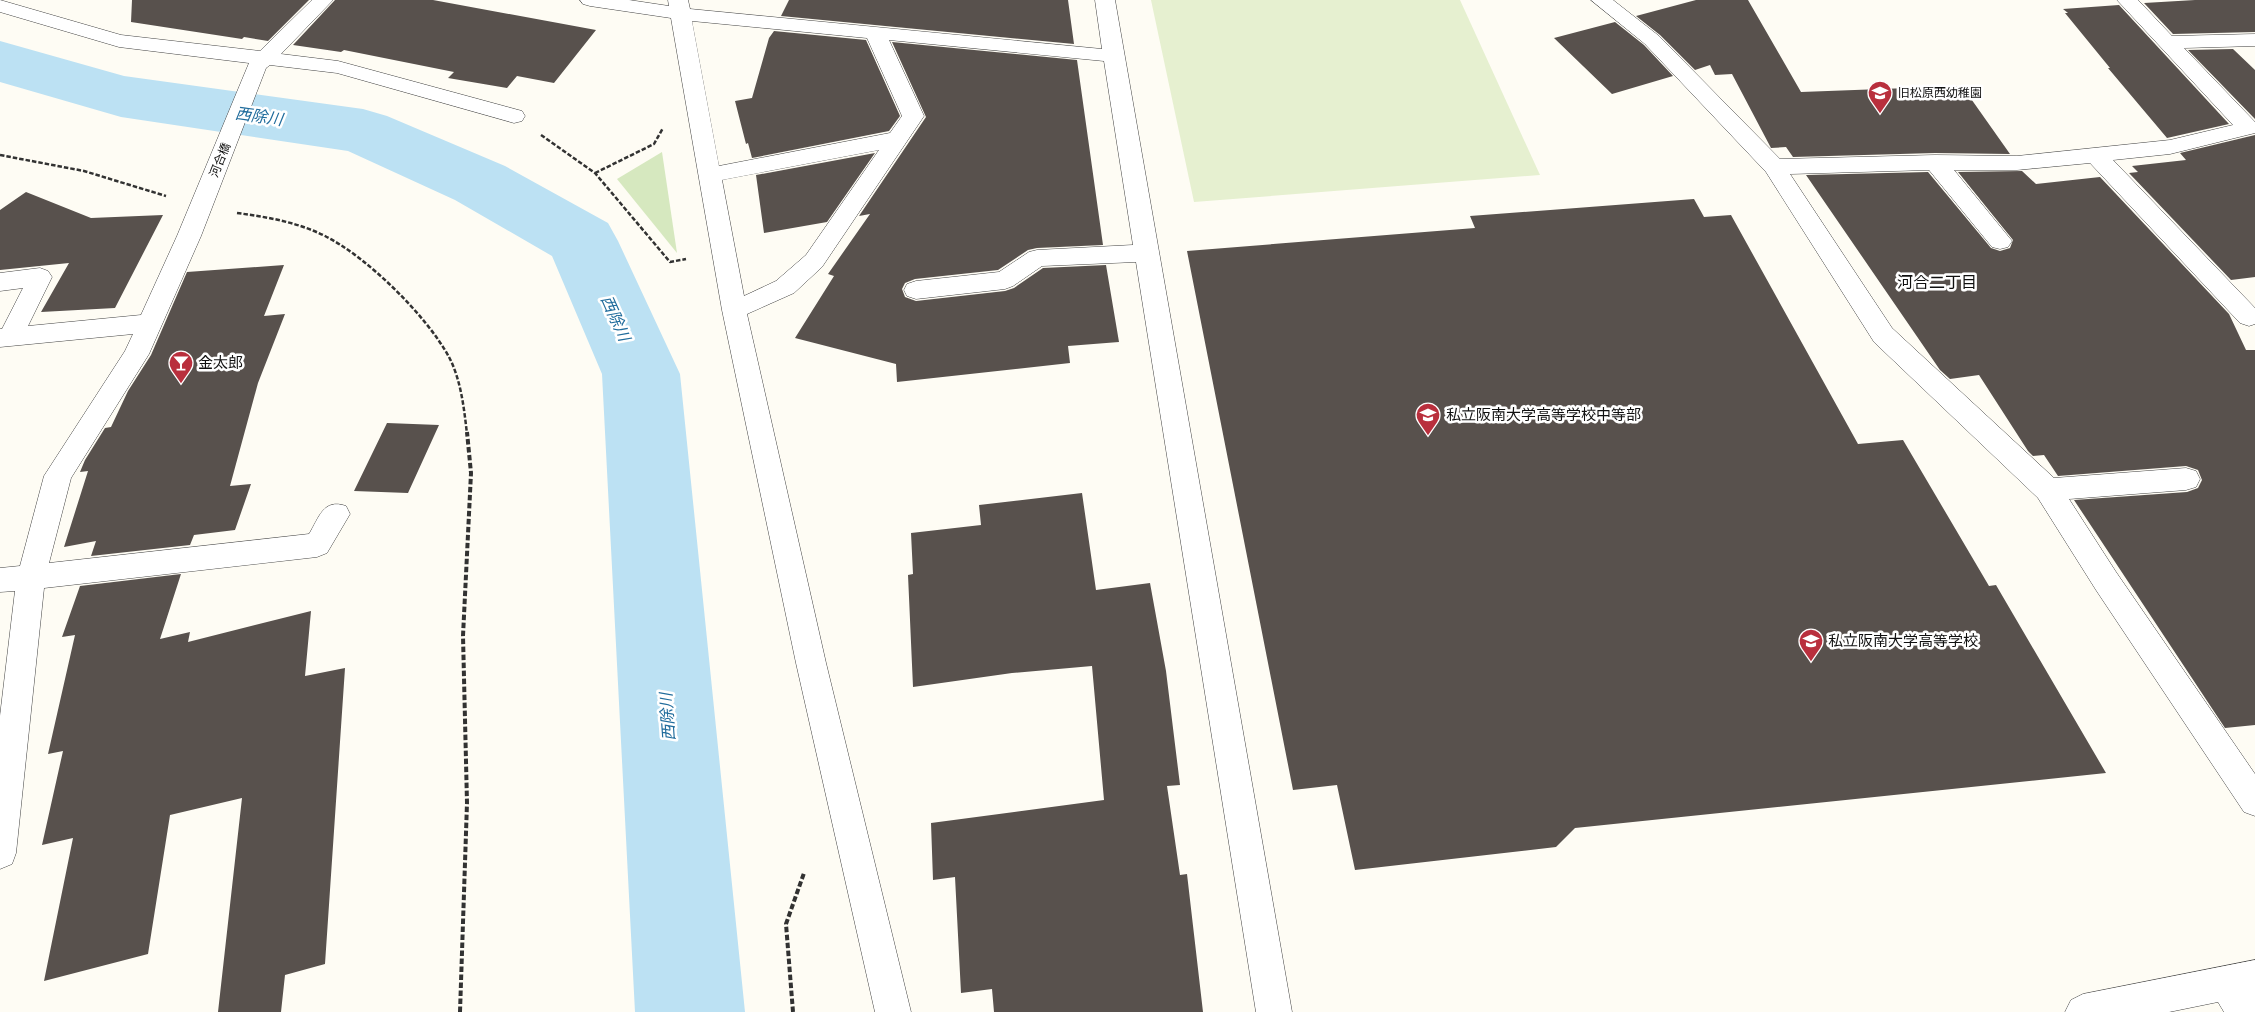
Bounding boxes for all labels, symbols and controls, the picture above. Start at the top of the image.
school or university icon: 旧松原西幼稚園 [1867,80,1893,114]
place label: 旧松原西幼稚園 [1898,84,1982,100]
water label: 西除川 [234,102,286,130]
street label: 河合橋 [205,140,233,179]
district label: 河合二丁目 [1897,271,1977,292]
water label: 西除川 [597,292,637,346]
bar icon: 金太郎 [168,350,194,384]
place label: 金太郎 [198,352,243,372]
school or university icon: 私立阪南大学高等学校中等部 [1415,402,1441,436]
place label: 私立阪南大学高等学校中等部 [1446,404,1641,424]
school or university icon: 私立阪南大学高等学校 [1798,628,1824,662]
place label: 私立阪南大学高等学校 [1828,630,1978,650]
water label: 西除川 [654,690,679,742]

